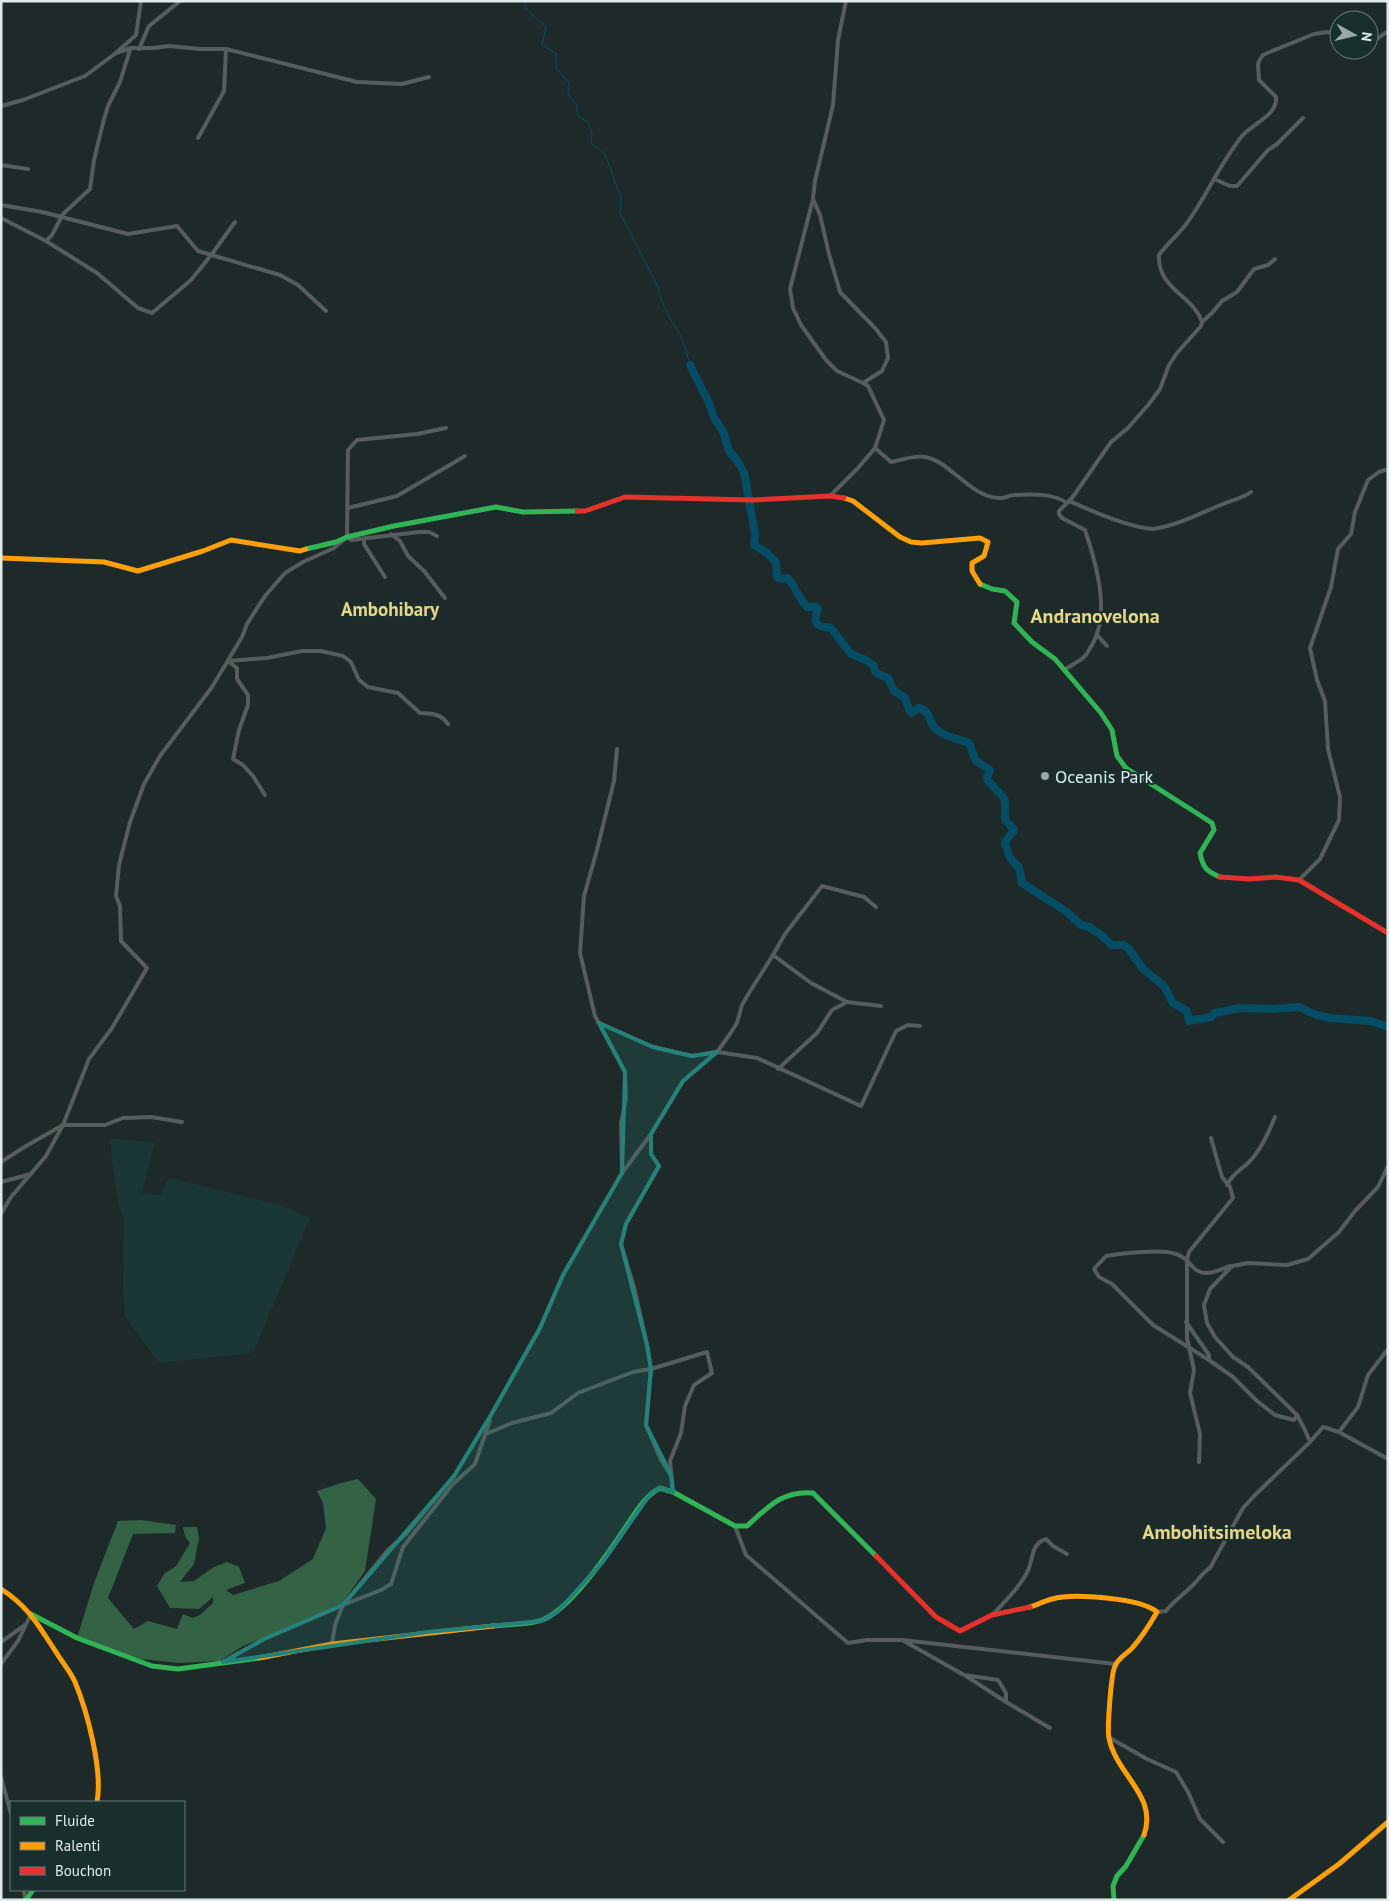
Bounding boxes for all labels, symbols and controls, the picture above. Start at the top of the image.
north arrow [1329,10,1379,60]
text: N [1357,31,1376,43]
district label: Ambohibary [341,597,440,621]
district label: Andranovelona [1030,603,1160,629]
place label: Oceanis Park [1055,765,1154,788]
marker: Oceanis Park [1039,770,1051,782]
district label: Ambohitsimeloka [1142,1519,1292,1545]
legend [10,1801,185,1891]
text: Fluide [55,1811,95,1830]
text: Ralenti [55,1836,101,1855]
text: Bouchon [55,1861,111,1880]

